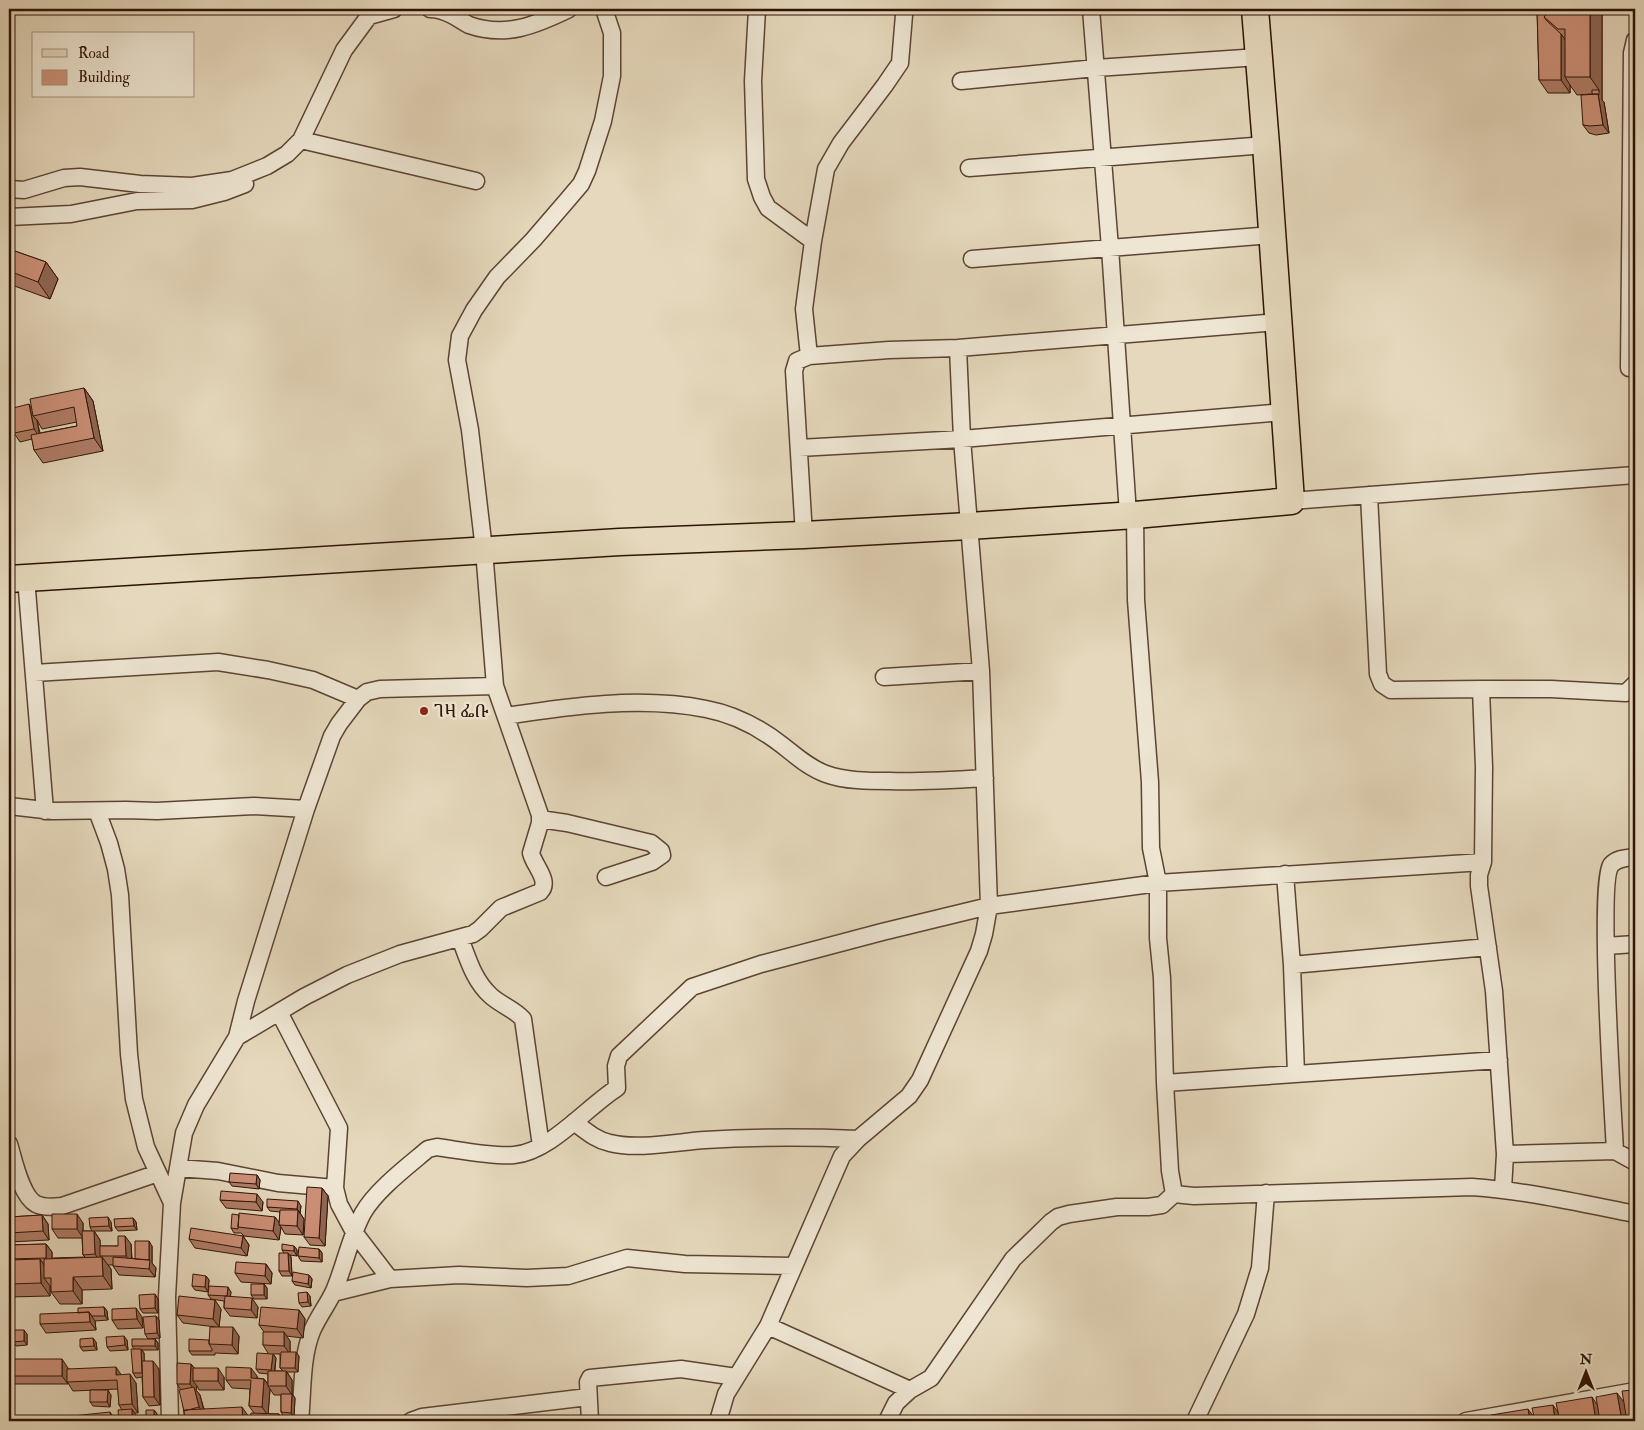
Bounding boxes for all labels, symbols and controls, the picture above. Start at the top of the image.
legend [32,32,195,98]
text: Road [78,44,110,63]
text: Building [78,68,130,87]
place label: ገዛ ፌቡ [434,700,489,723]
marker: ገዛ ፌቡ [418,705,430,717]
north arrow [1562,1348,1612,1398]
text: N [1579,1351,1593,1368]

